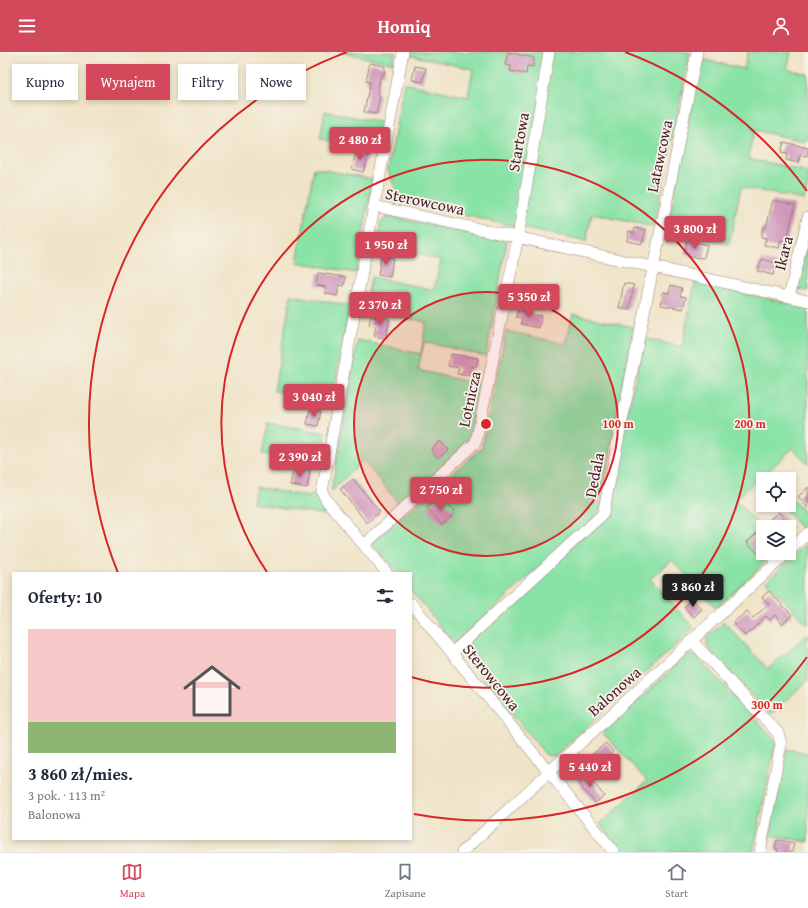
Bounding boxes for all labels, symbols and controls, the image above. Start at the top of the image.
text: Homiq [377,13,431,40]
icon: menu [16,15,38,37]
icon: person [770,15,792,37]
chip: Kupno [12,64,78,100]
chip: Wynajem [86,64,170,100]
chip: Filtry [178,64,238,100]
chip: Nowe [246,64,306,100]
street label: Startowa [501,110,535,174]
street label: Latawcowa [640,117,678,194]
pin: 2 480 zł [319,127,401,161]
text: 2 480 zł [338,130,382,149]
street label: Sterowcowa [383,181,467,221]
pin: 3 800 zł [654,216,736,250]
text: 3 800 zł [673,219,717,238]
pin: 1 950 zł [345,232,427,266]
street label: Ikara [767,233,799,273]
text: 1 950 zł [364,235,408,254]
pin: 5 350 zł [488,284,570,318]
text: 5 350 zł [507,287,551,306]
pin: 2 370 zł [339,292,421,326]
text: 2 370 zł [358,295,402,314]
street label: Lotnicza [451,368,487,429]
pin: 3 040 zł [273,384,355,418]
text: 3 040 zł [292,387,336,406]
text: 100 m [602,415,635,432]
text: 200 m [734,415,767,432]
centre of rings [479,417,493,431]
pin: 2 390 zł [259,444,341,478]
text: 2 390 zł [278,447,322,466]
street label: Dedala [578,450,610,500]
map controls [756,472,796,560]
button: locate [756,472,796,512]
pin: 2 750 zł [400,477,482,511]
text: 2 750 zł [419,480,463,499]
button: layers [756,520,796,560]
pin: 3 860 zł [652,574,734,608]
text: 3 860 zł [671,577,715,596]
text: Oferty: 10 [28,584,102,609]
icon: filters [374,585,396,607]
street label: Sterowcowa [457,638,527,716]
icon: home [176,655,248,727]
street label: Balonowa [582,660,646,722]
text: 300 m [751,696,784,713]
pin: 5 440 zł [549,754,631,788]
text: 5 440 zł [568,757,612,776]
text: 3 860 zł/mies. [28,761,133,786]
text: 3 pok. · 113 m² [28,786,105,805]
text: Balonowa [28,805,81,824]
tab: Mapa [120,861,145,901]
tab: Zapisane [385,861,426,901]
tab: Start [665,861,688,901]

